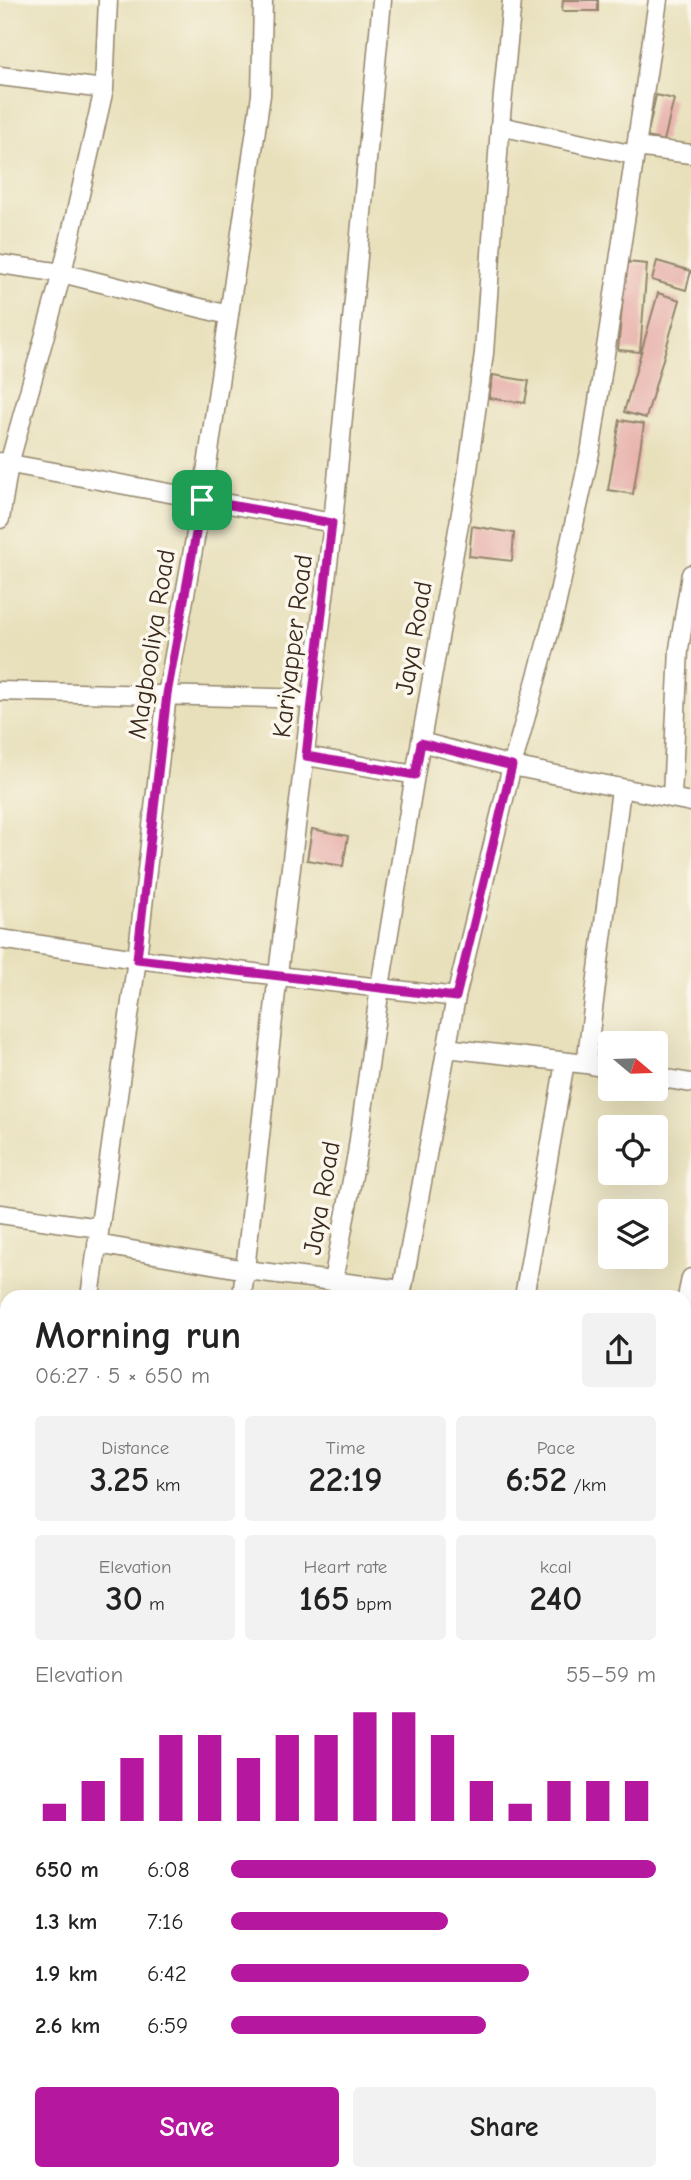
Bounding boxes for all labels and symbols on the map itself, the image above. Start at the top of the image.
pin [172,470,232,530]
street label: Magbooliya Road [122,547,182,741]
street label: Kariyapper Road [267,553,319,740]
street label: Jaya Road [389,579,439,697]
north arrow [598,1031,668,1101]
street label: Jaya Road [297,1139,347,1257]

